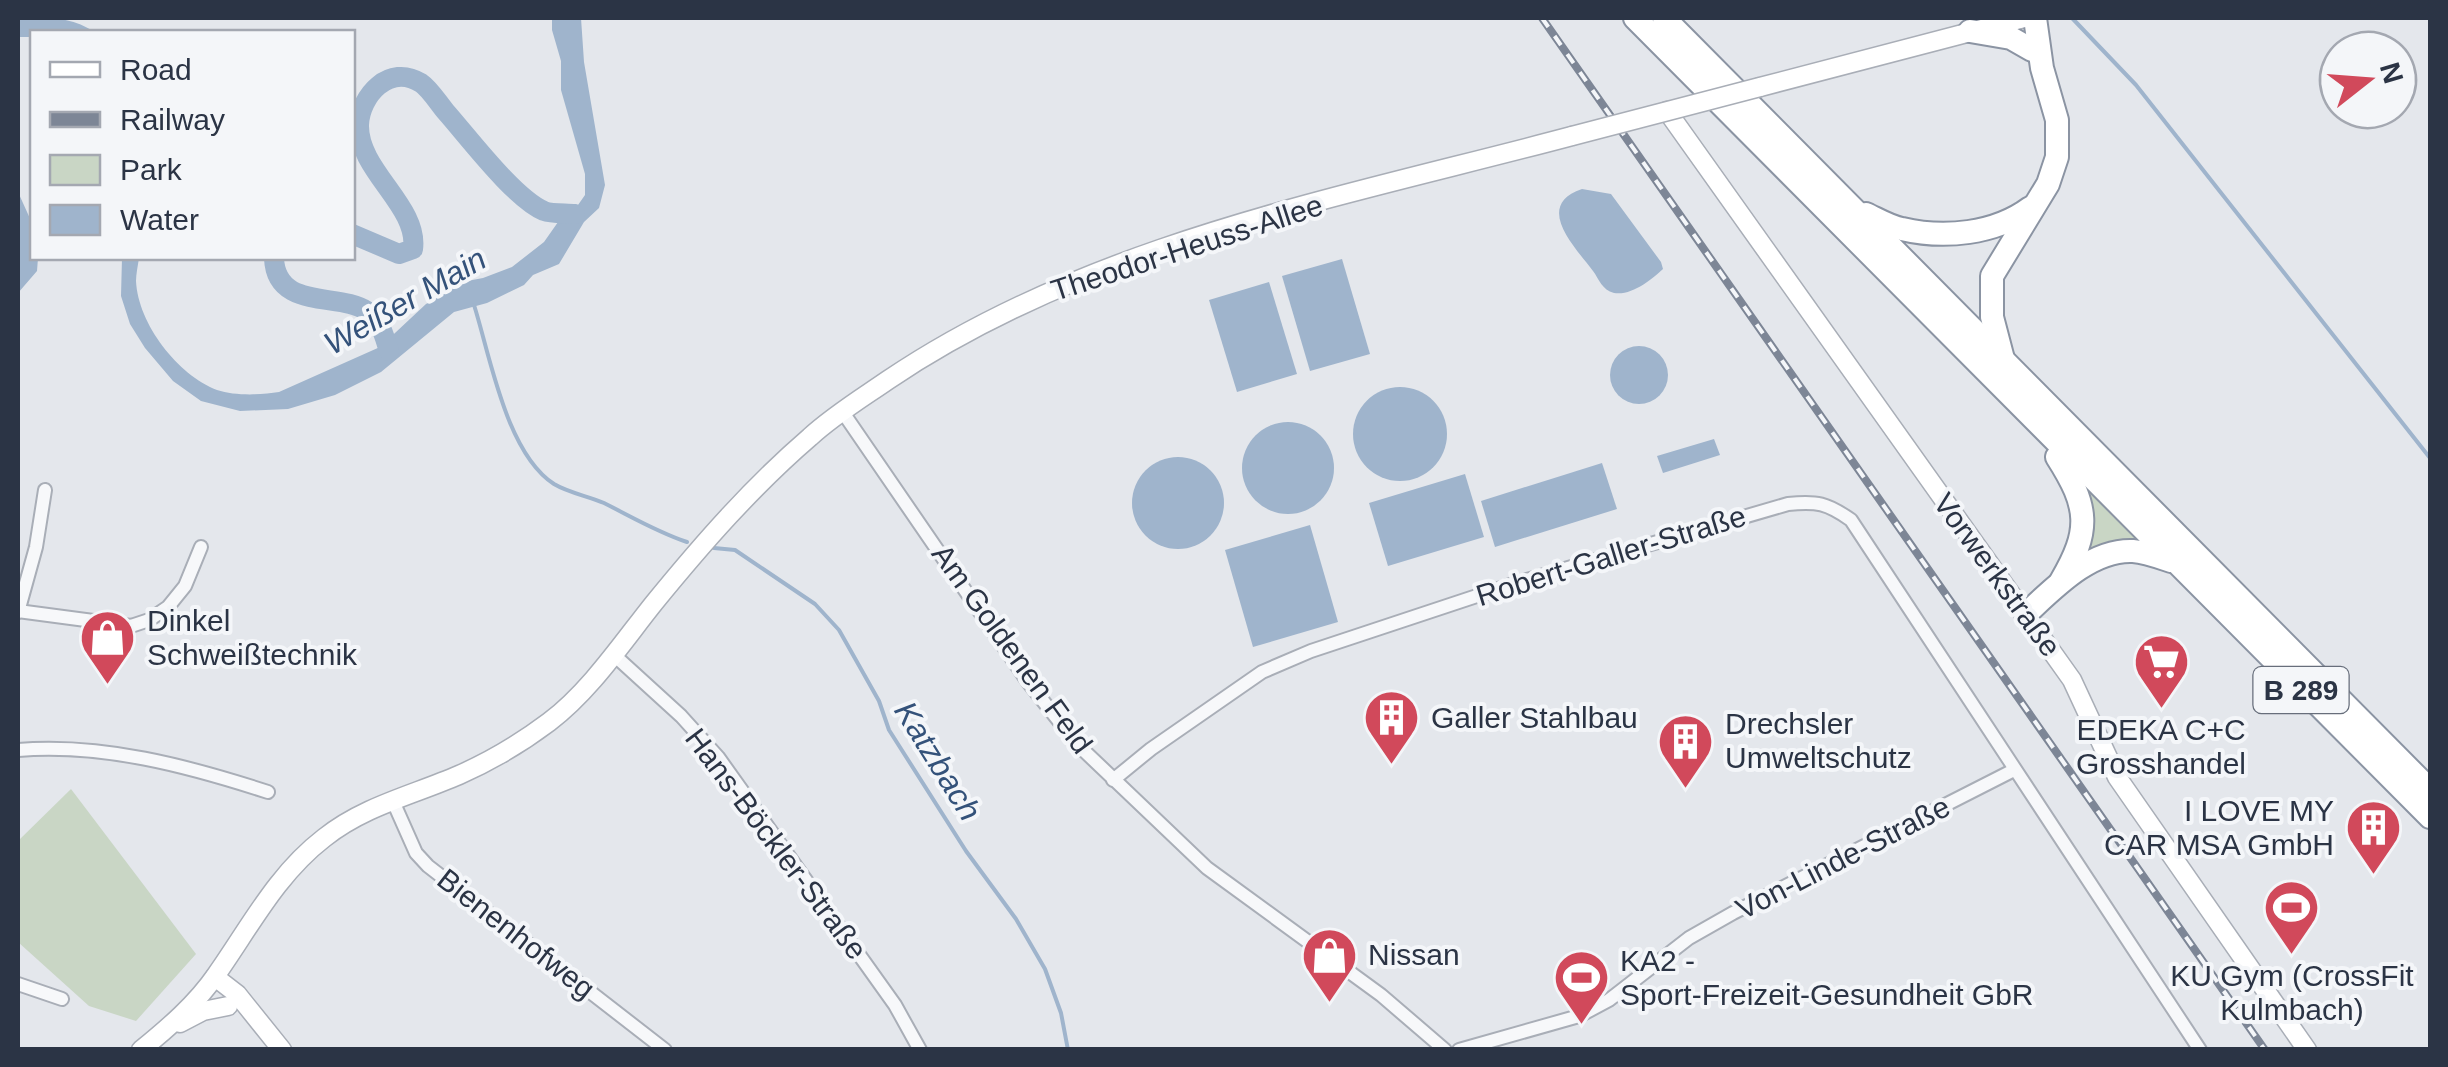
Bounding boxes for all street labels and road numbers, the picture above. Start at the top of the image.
street label: Theodor-Heuss-Allee [1047,188,1327,307]
street label: Vorwerkstraße [1927,487,2068,663]
street label: Robert-Galler-Straße [1472,499,1750,612]
street label: Am Goldenen Feld [926,538,1099,760]
road number: B 289 [2254,667,2348,713]
street label: Hans-Böckler-Straße [679,722,874,965]
street label: Von-Linde-Straße [1731,789,1955,926]
street label: Bienenhofweg [431,862,601,1005]

